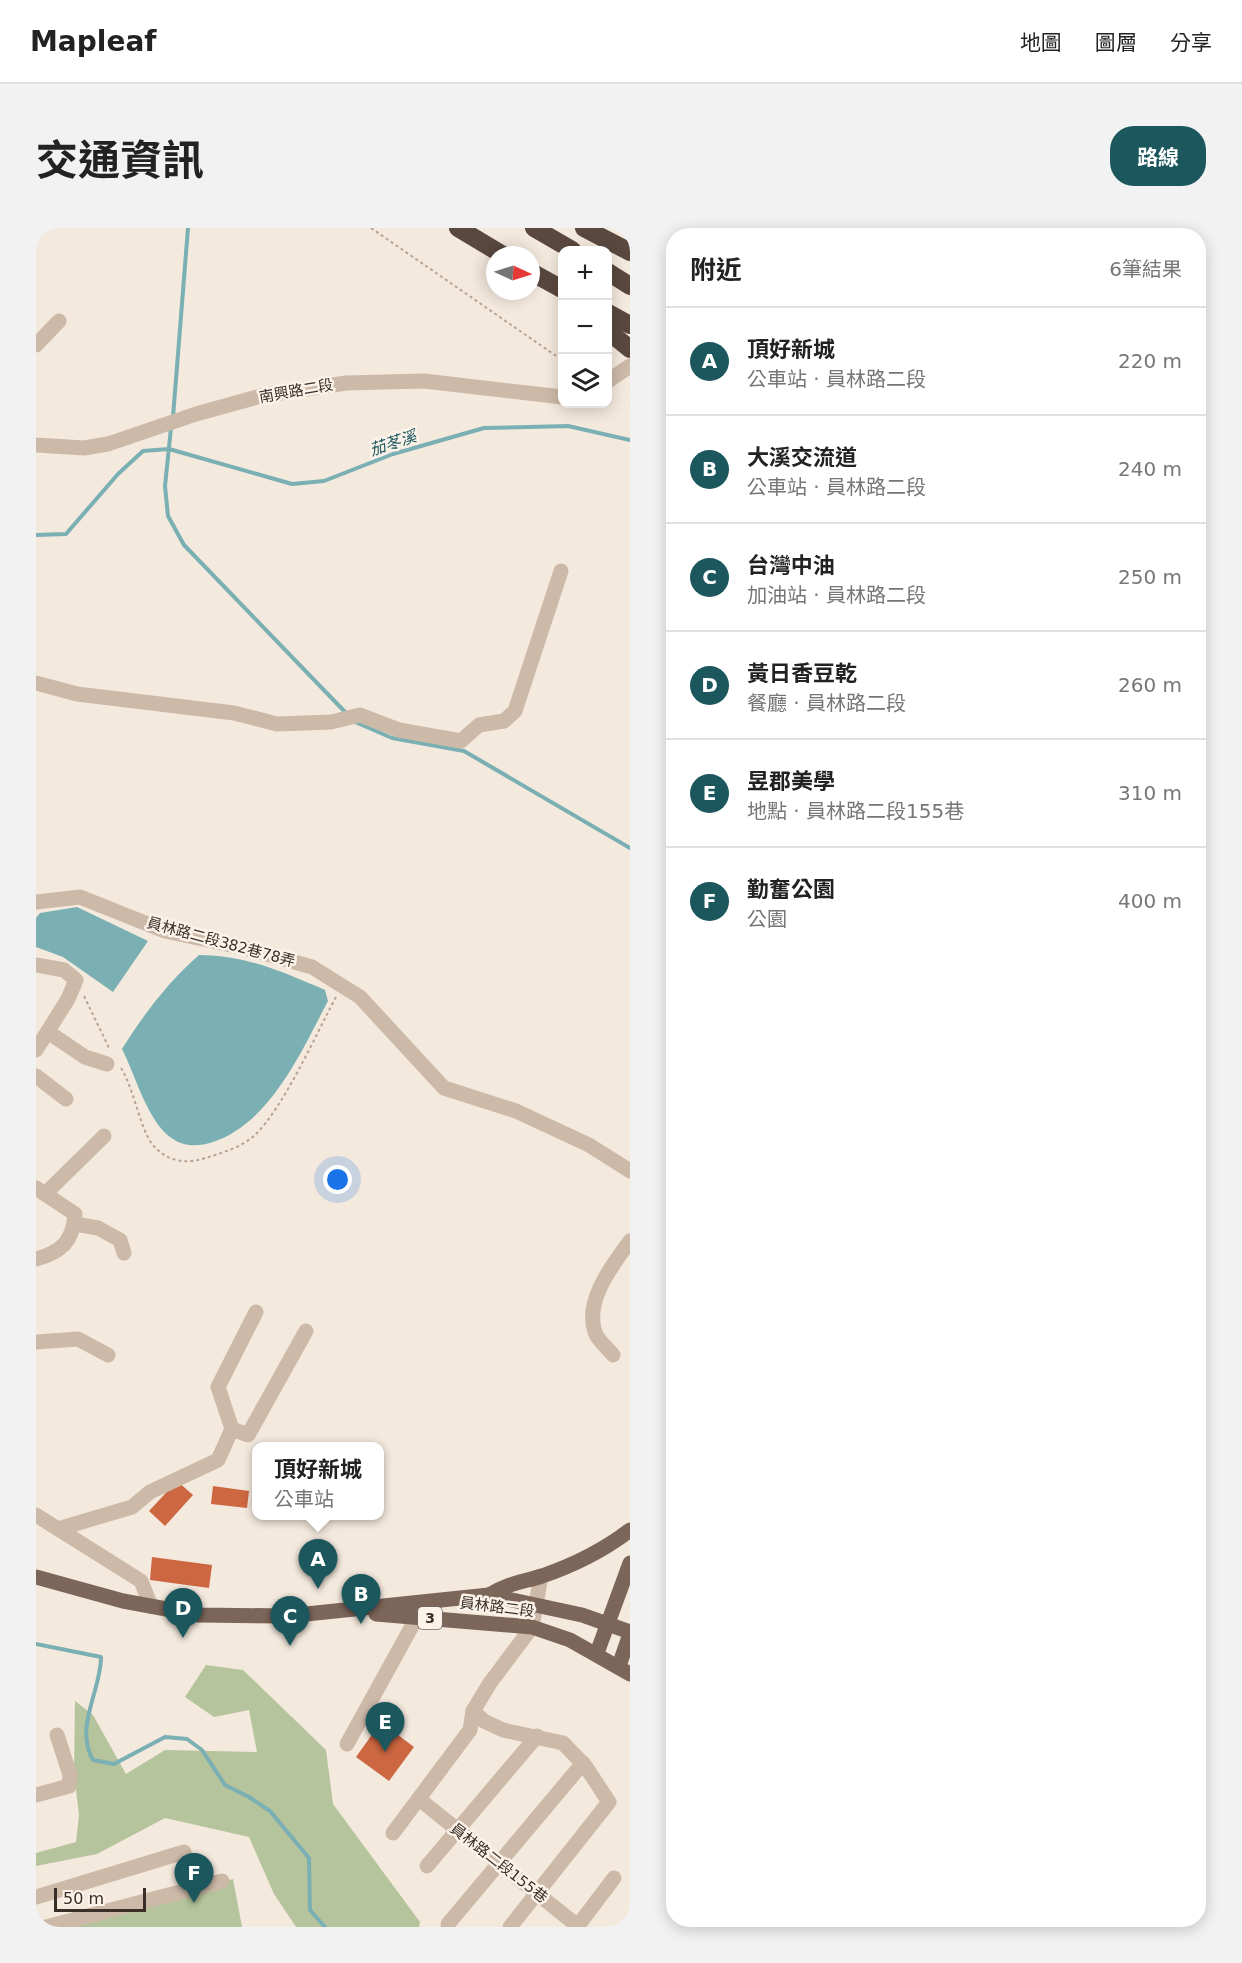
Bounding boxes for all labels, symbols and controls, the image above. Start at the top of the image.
text: Mapleaf [30,25,156,58]
text: 地圖 [1020,31,1062,55]
text: 圖層 [1095,31,1137,55]
text: 分享 [1170,31,1212,55]
button: 路線 [1110,126,1206,186]
text: 交通資訊 [36,136,204,185]
north arrow [486,246,540,300]
map controls [558,246,612,408]
button: + [558,246,612,300]
text: 附近 [690,255,742,285]
text: 6筆結果 [1109,257,1182,281]
button: − [558,300,612,354]
text: 頂好新城 [747,337,835,362]
text: A [702,349,717,373]
text: 220 m [1118,349,1182,373]
button: layers [558,354,612,408]
text: 公車站 · 員林路二段 [747,367,926,391]
street label: 南興路二段 [257,376,335,406]
water label: 茄苳溪 [367,426,421,459]
text: 大溪交流道 [747,445,857,470]
text: B [702,457,717,481]
text: 240 m [1118,457,1182,481]
text: 公車站 · 員林路二段 [747,475,926,499]
text: 台灣中油 [747,553,835,578]
text: C [702,565,717,589]
text: 250 m [1118,565,1182,589]
text: 加油站 · 員林路二段 [747,583,926,607]
text: 黃日香豆乾 [747,661,857,686]
text: D [701,673,718,697]
text: 260 m [1118,673,1182,697]
text: 餐廳 · 員林路二段 [747,691,906,715]
text: 昱郡美學 [747,769,835,794]
text: E [703,781,716,805]
text: 310 m [1118,781,1182,805]
text: 地點 · 員林路二段155巷 [747,799,964,823]
text: 勤奮公園 [747,877,835,902]
text: F [703,889,716,913]
text: 400 m [1118,889,1182,913]
text: 公園 [747,907,787,931]
street label: 員林路二段382巷78弄 [145,914,297,970]
your location [323,1165,352,1194]
popup [252,1442,384,1520]
text: 頂好新城 [274,1457,362,1482]
text: 公車站 [274,1487,334,1511]
pin: A [298,1540,338,1589]
pin: B [342,1574,380,1624]
pin: D [164,1588,202,1638]
street label: 員林路二段 [459,1593,535,1621]
pin: C [270,1596,310,1646]
road number: 3 [418,1607,442,1629]
pin: E [366,1702,404,1752]
street label: 員林路二段155巷 [447,1819,551,1907]
pin: F [174,1854,214,1903]
scale bar [54,1885,146,1912]
text: 50 m [63,1889,104,1908]

